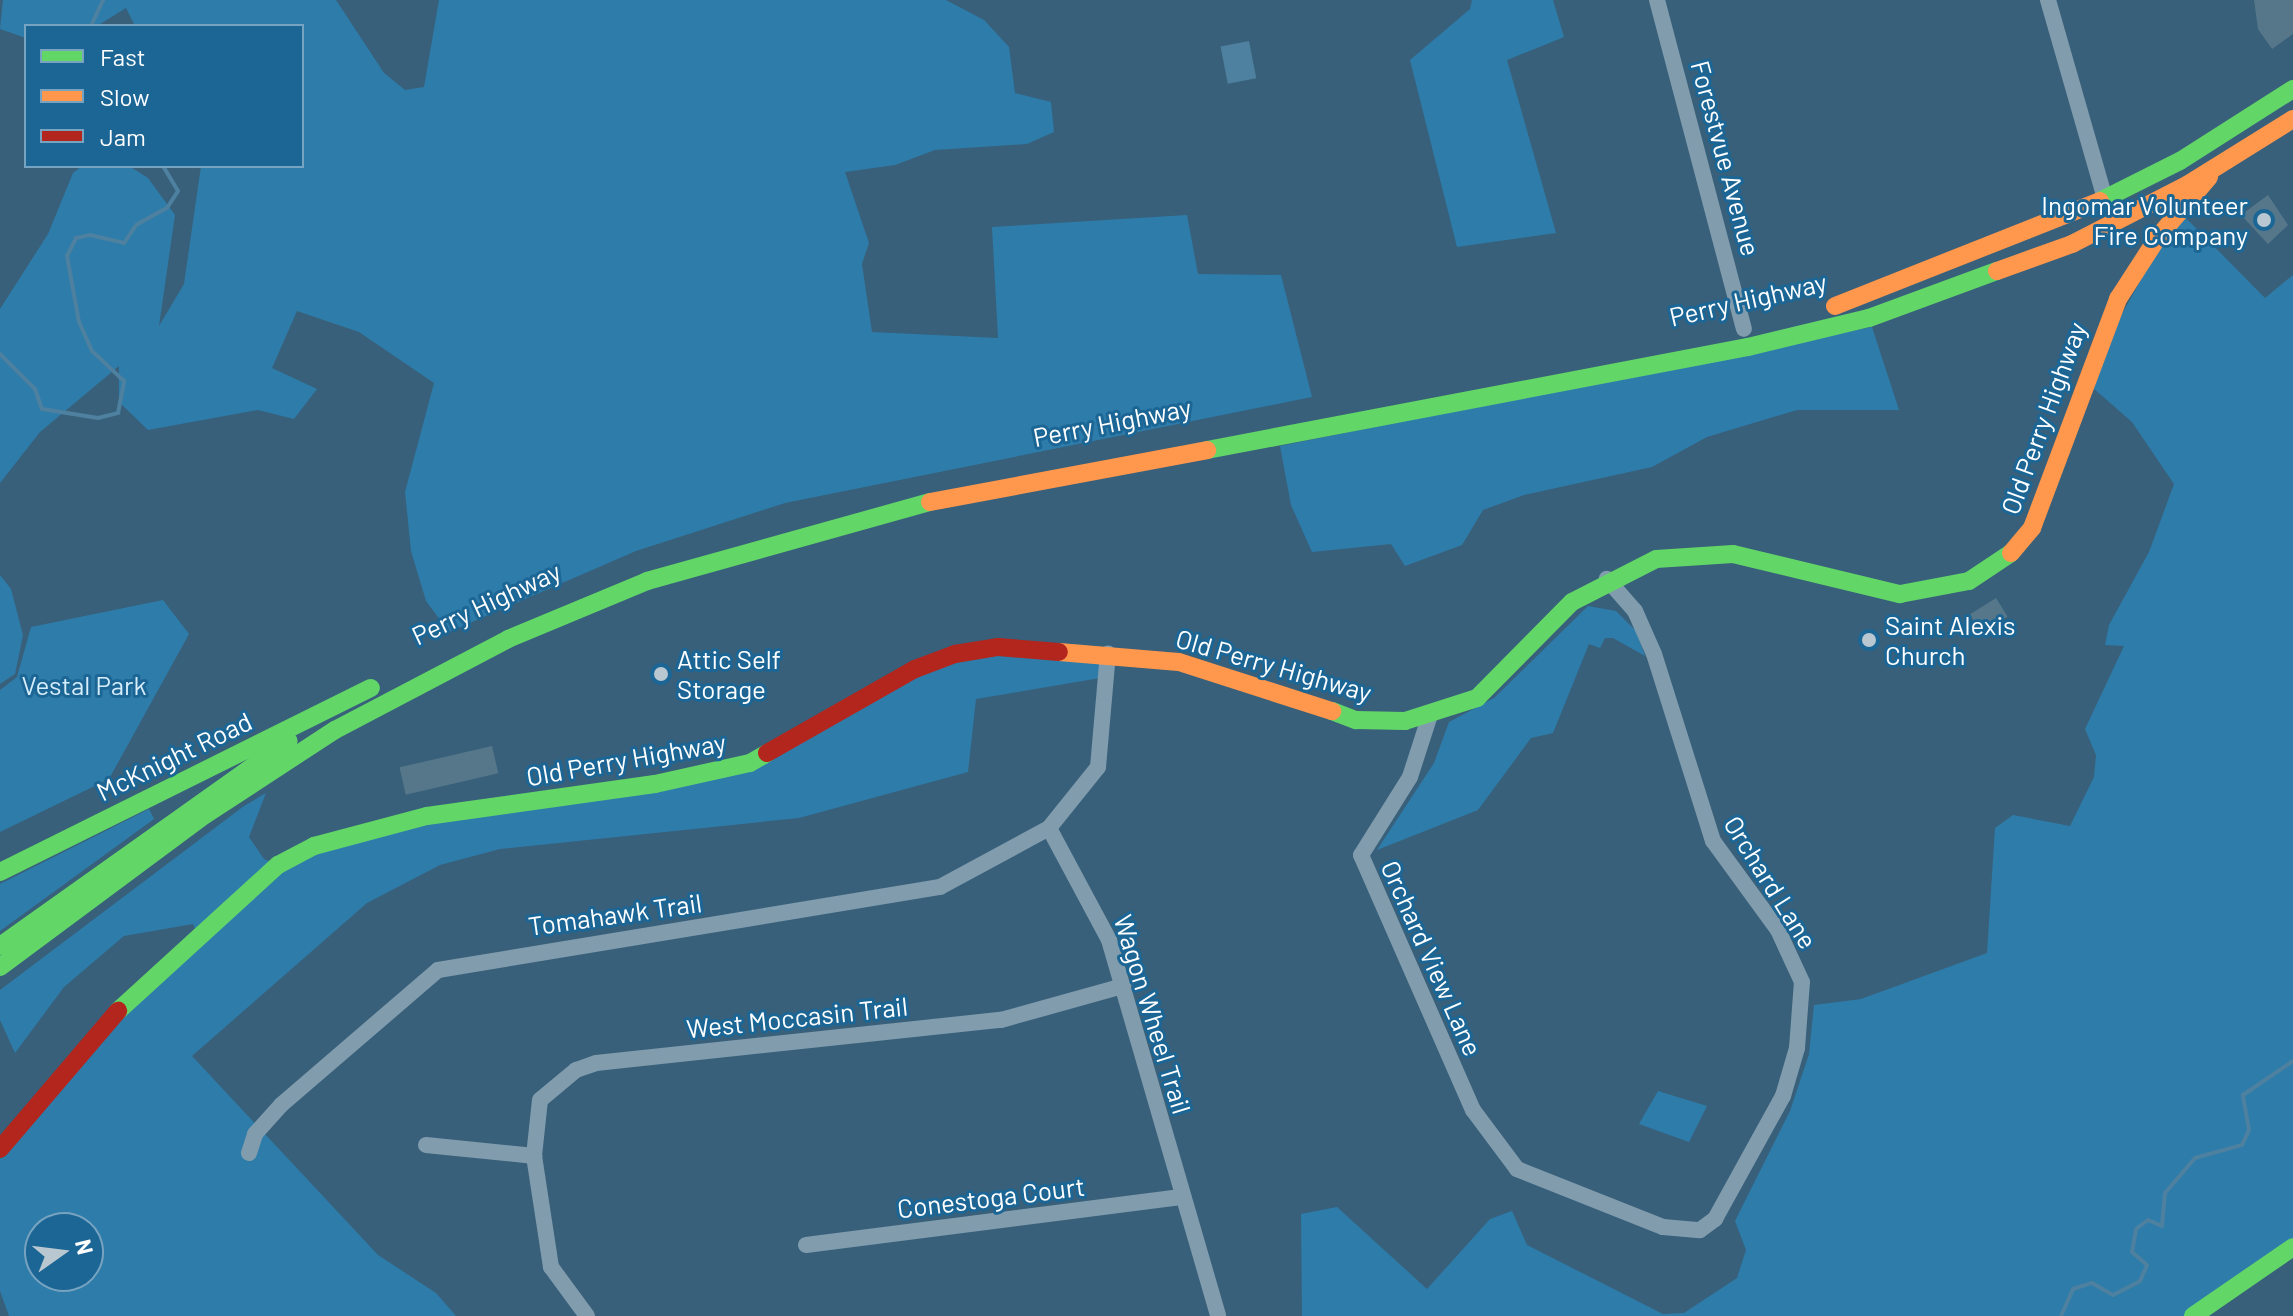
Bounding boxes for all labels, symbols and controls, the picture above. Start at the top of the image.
legend [24,24,304,168]
text: Fast [100,42,145,71]
street label: Forestvue Avenue [1685,57,1767,259]
text: Slow [100,82,149,111]
text: Jam [100,122,146,151]
place label: Ingomar Volunteer Fire Company [2041,189,2248,250]
marker: Ingomar Volunteer Fire Company [2255,211,2273,229]
street label: Perry Highway [1666,266,1830,332]
street label: Old Perry Highway [1994,318,2092,518]
street label: Perry Highway [1030,391,1194,453]
street label: Perry Highway [407,555,565,651]
place label: Saint Alexis Church [1885,609,2016,670]
street label: Old Perry Highway [1173,622,1375,708]
marker: Saint Alexis Church [1860,631,1878,649]
place label: Attic Self Storage [677,643,781,704]
marker: Attic Self Storage [652,665,670,683]
park label: Vestal Park [21,669,147,701]
street label: McKnight Road [91,705,257,807]
street label: Old Perry Highway [524,726,728,792]
street label: Orchard Lane [1718,810,1824,954]
street label: Orchard View Lane [1375,856,1489,1060]
street label: Tomahawk Trail [526,886,704,942]
street label: Wagon Wheel Trail [1108,911,1198,1117]
street label: West Moccasin Trail [685,990,909,1044]
street label: Conestoga Court [895,1170,1087,1224]
north arrow [24,1212,104,1292]
text: N [71,1236,100,1257]

